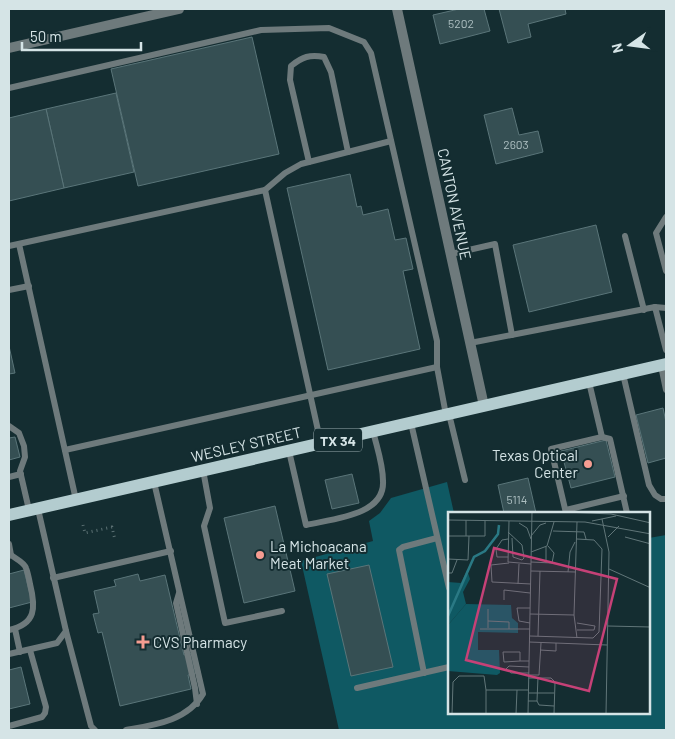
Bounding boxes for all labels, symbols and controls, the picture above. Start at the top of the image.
house number: 5202 [448,16,474,30]
scale bar [22,20,141,52]
north arrow [605,20,655,70]
text: 50 m [30,27,62,45]
text: N [608,42,626,55]
house number: 2603 [503,137,529,151]
street label: CANTON AVENUE [434,147,476,261]
street label: WESLEY STREET [189,423,303,465]
road number: TX 34 [314,428,362,452]
place label: Texas Optical Center [492,446,579,481]
marker: Texas Optical Center [582,458,594,470]
house number: 5114 [507,492,527,506]
inset map [448,512,650,714]
place label: La Michoacana Meat Market [270,537,367,572]
marker: La Michoacana Meat Market [254,549,266,561]
place label: CVS Pharmacy [153,633,247,651]
marker: CVS Pharmacy [137,636,149,648]

